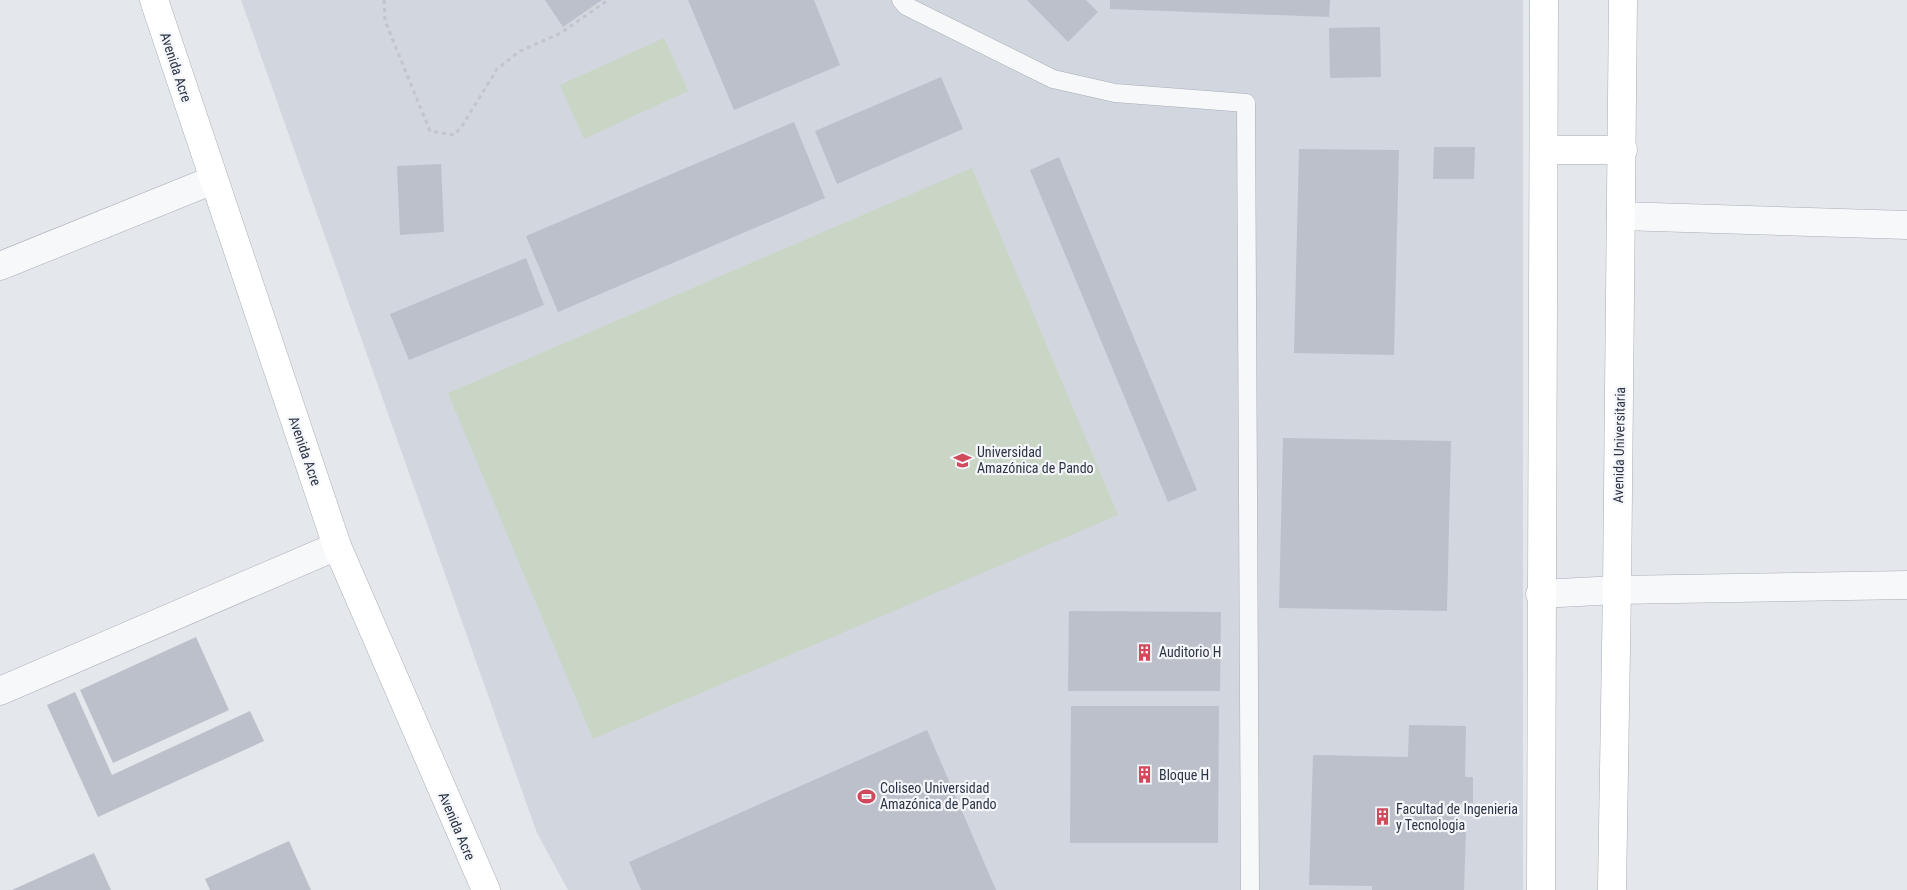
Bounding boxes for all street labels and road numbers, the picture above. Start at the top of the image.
street label: Avenida Acre [157,30,195,104]
street label: Avenida Universitaria [1610,387,1628,503]
street label: Avenida Acre [286,414,324,488]
street label: Avenida Acre [436,790,479,863]

